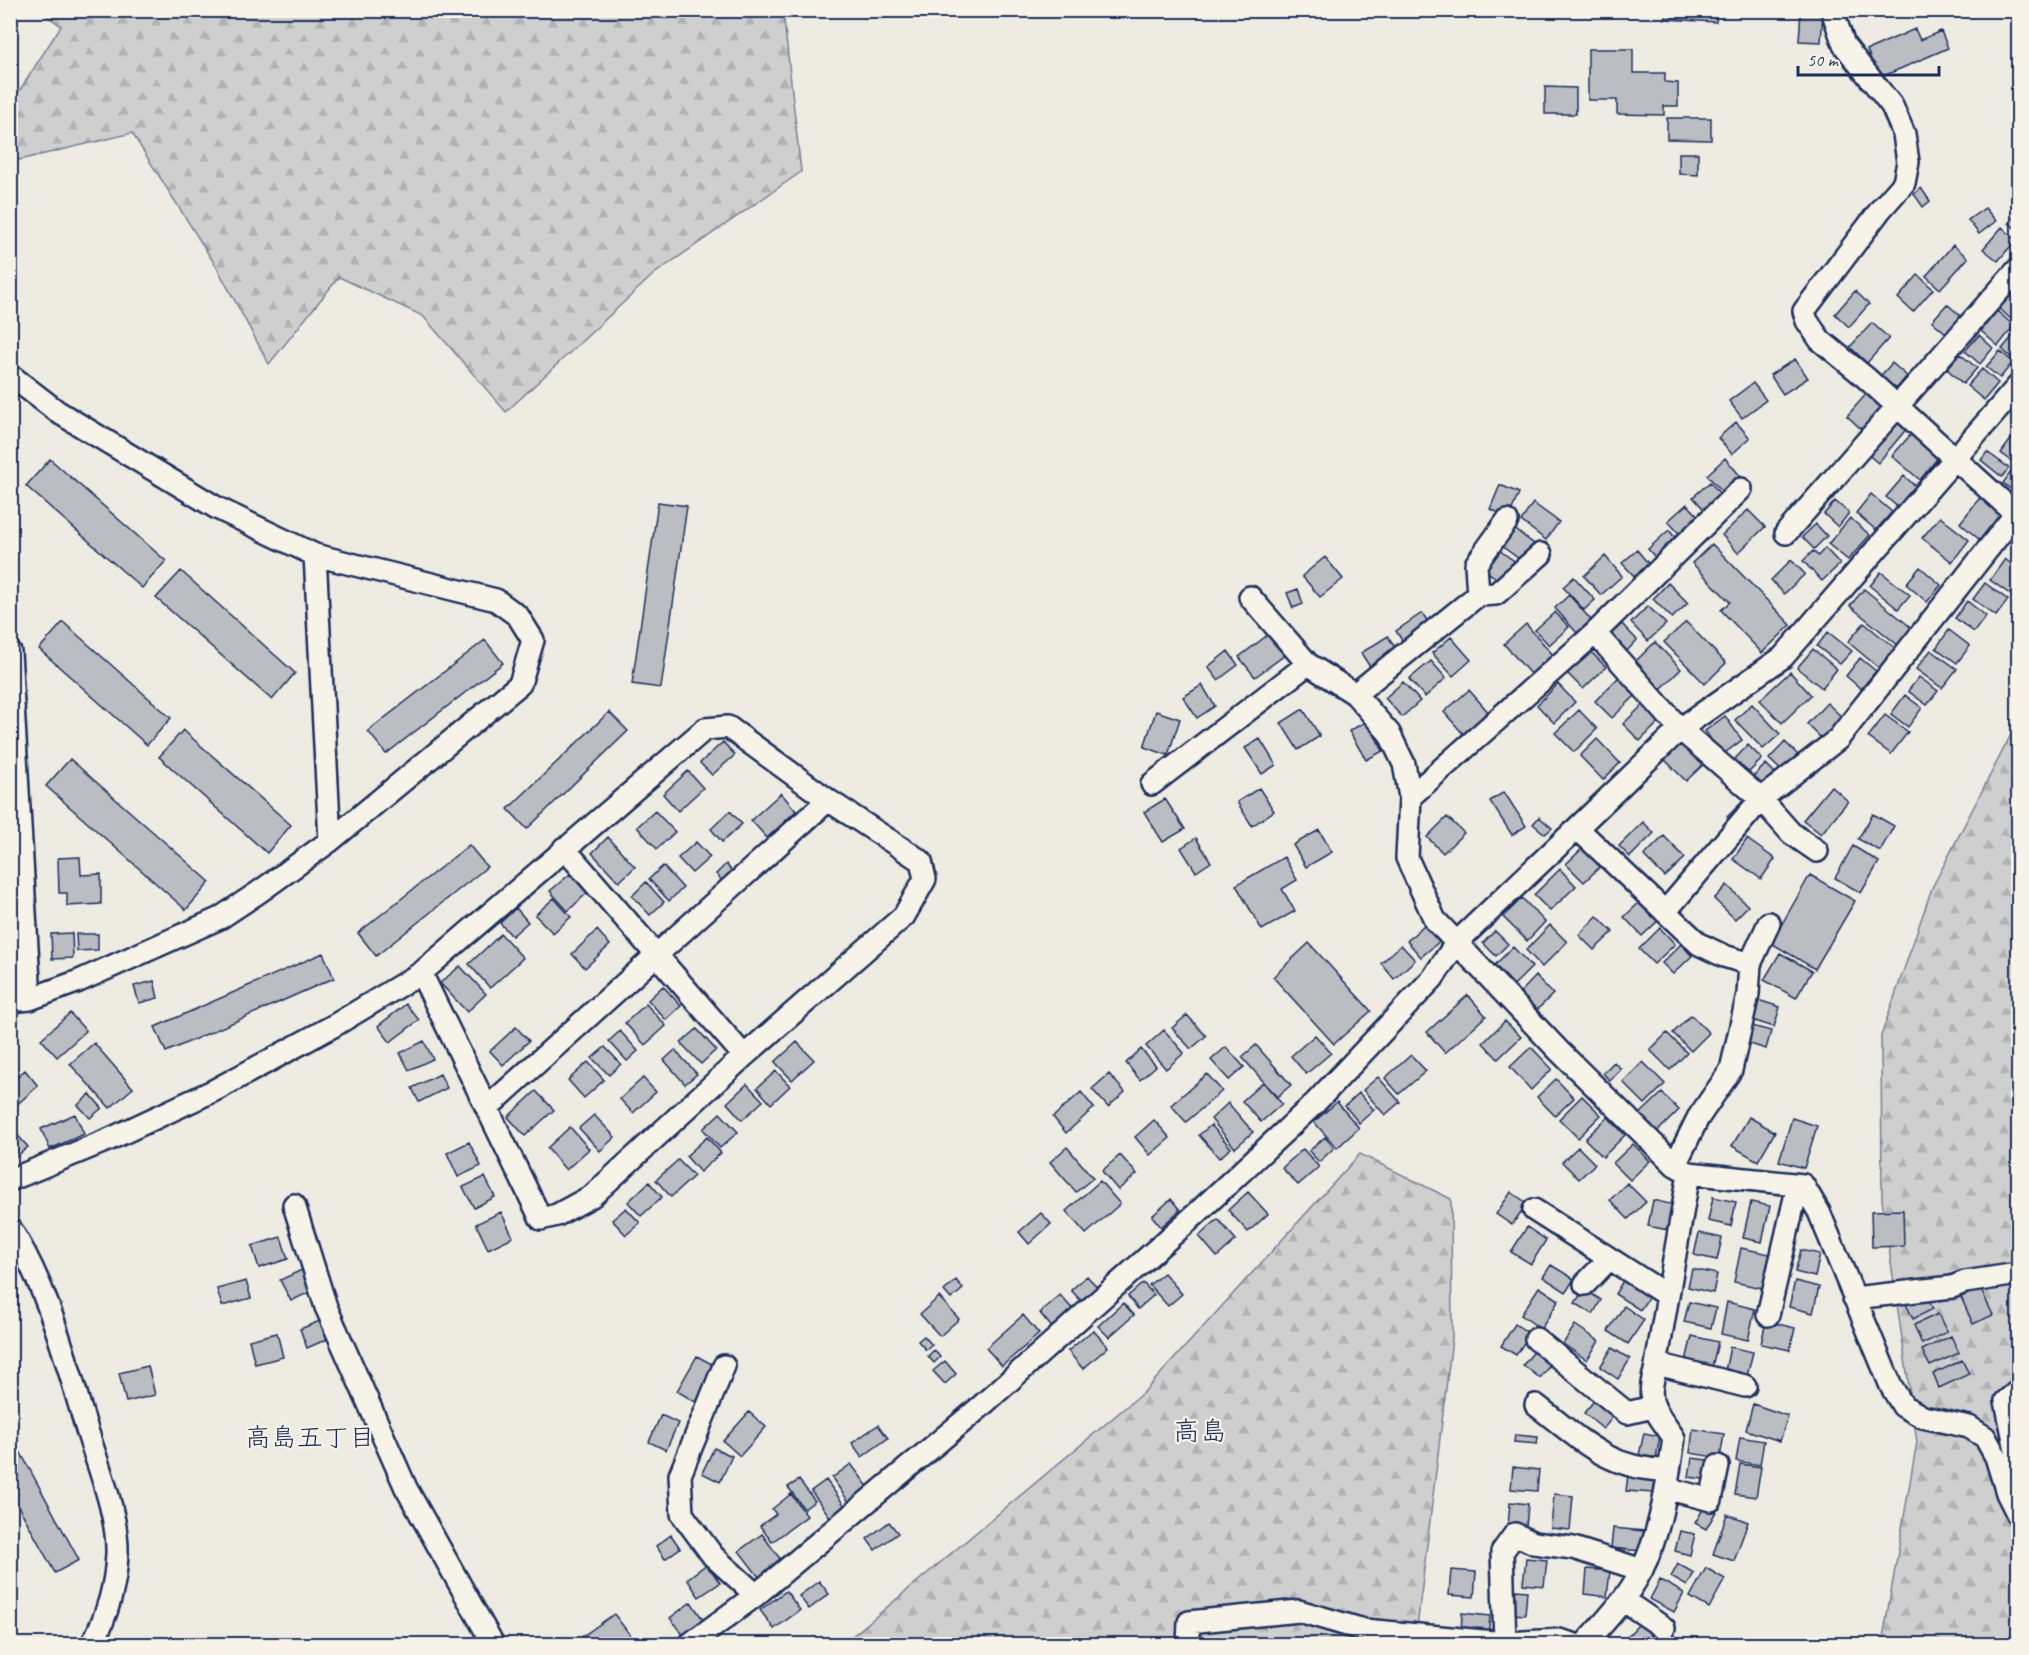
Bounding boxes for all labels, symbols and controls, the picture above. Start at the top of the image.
scale bar [1798,39,1939,77]
text: 50 m [1807,49,1840,71]
district label: 高島 [1173,1414,1227,1448]
district label: 高島五丁目 [245,1421,375,1454]

